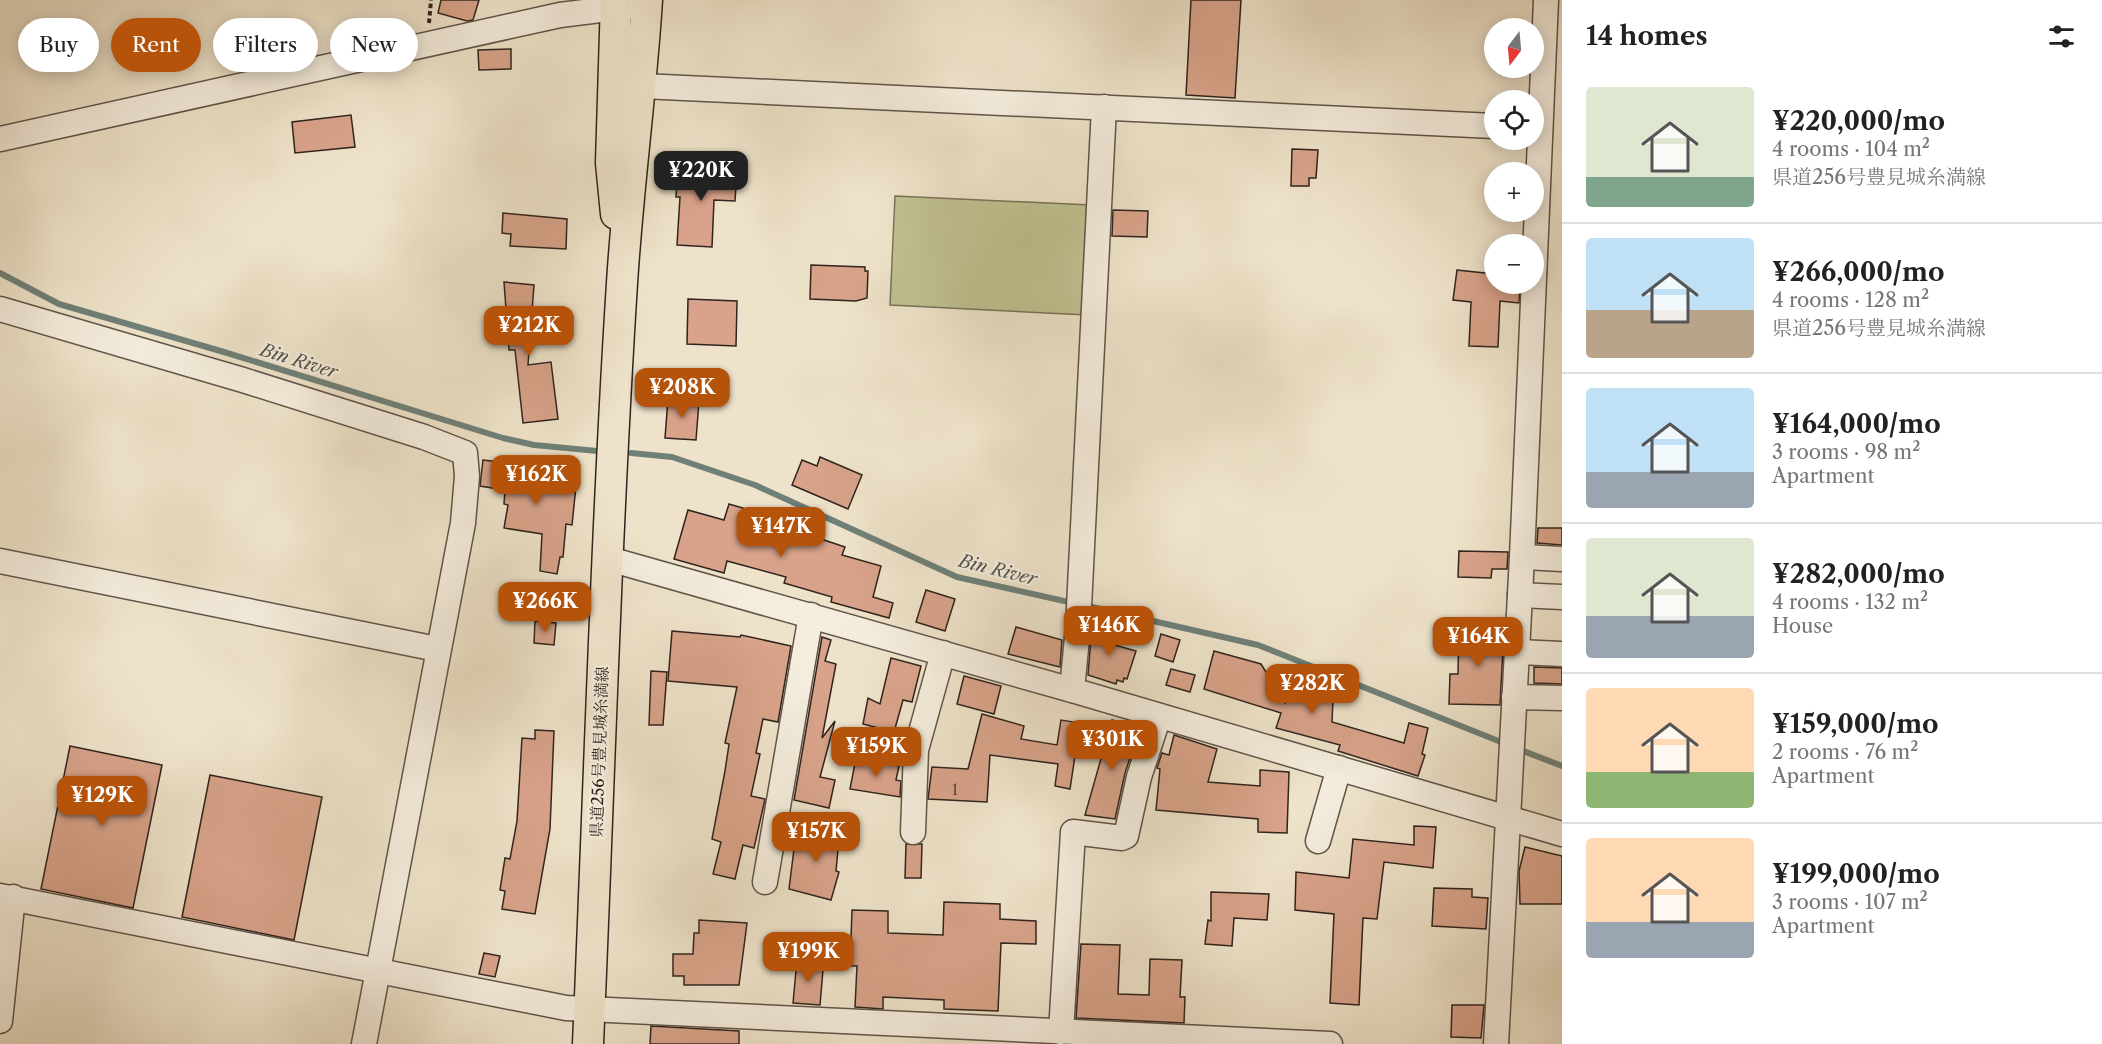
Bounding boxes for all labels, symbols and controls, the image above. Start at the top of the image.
chip: Buy [18,18,99,72]
chip: Rent [111,18,201,72]
chip: Filters [213,18,318,72]
chip: New [330,18,418,72]
north arrow [1484,18,1544,78]
map controls [1484,18,1544,294]
text: 14 homes [1586,20,1708,52]
icon: filters [2045,20,2078,53]
button: locate [1484,90,1544,150]
text: ¥220,000/mo [1772,105,1945,137]
icon: home [1634,111,1706,183]
text: 4 rooms · 104 m² [1772,137,1930,161]
pin: ¥220K [659,151,743,202]
text: ¥220K [668,158,734,182]
button: + [1484,162,1544,222]
text: 県道256号豊見城糸満線 [1772,165,1986,189]
button: − [1484,234,1544,294]
text: ¥266,000/mo [1772,256,1945,288]
icon: home [1634,262,1706,334]
text: 4 rooms · 128 m² [1772,288,1929,312]
pin: ¥212K [487,306,571,357]
text: ¥212K [498,313,560,337]
text: 県道256号豊見城糸満線 [1772,316,1986,340]
water label: Bin River [256,338,342,384]
pin: ¥208K [640,368,724,419]
text: ¥208K [649,375,715,399]
text: ¥164,000/mo [1772,408,1941,440]
icon: home [1634,412,1706,484]
text: 3 rooms · 98 m² [1772,440,1920,464]
pin: ¥162K [494,455,578,506]
text: ¥162K [505,462,567,486]
text: Apartment [1772,464,1875,488]
pin: ¥147K [739,507,823,558]
text: ¥147K [751,514,811,538]
water label: Bin River [955,549,1041,591]
text: ¥282,000/mo [1772,558,1945,590]
icon: home [1634,562,1706,634]
pin: ¥266K [503,582,587,633]
text: ¥266K [512,589,578,613]
text: 4 rooms · 132 m² [1772,590,1928,614]
pin: ¥146K [1067,606,1151,657]
text: ¥146K [1078,613,1140,637]
text: House [1772,614,1833,638]
pin: ¥164K [1436,617,1520,668]
text: ¥164K [1447,624,1509,648]
pin: ¥282K [1270,664,1354,715]
street label: 県道256号豊見城糸満線 [586,666,612,838]
text: ¥282K [1279,671,1345,695]
text: ¥159,000/mo [1772,708,1939,740]
icon: home [1634,712,1706,784]
pin: ¥301K [1070,720,1154,771]
pin: ¥159K [834,727,918,778]
text: ¥301K [1081,727,1143,751]
text: ¥159K [845,734,907,758]
text: 2 rooms · 76 m² [1772,740,1918,764]
text: Apartment [1772,764,1875,788]
pin: ¥129K [60,776,144,827]
house number: 1 [952,781,958,799]
text: ¥129K [71,783,133,807]
pin: ¥157K [774,812,858,863]
text: ¥157K [786,819,846,843]
text: ¥199,000/mo [1772,858,1940,890]
icon: home [1634,862,1706,934]
text: 3 rooms · 107 m² [1772,890,1928,914]
text: Apartment [1772,914,1875,938]
pin: ¥199K [766,932,850,983]
text: ¥199K [777,939,839,963]

